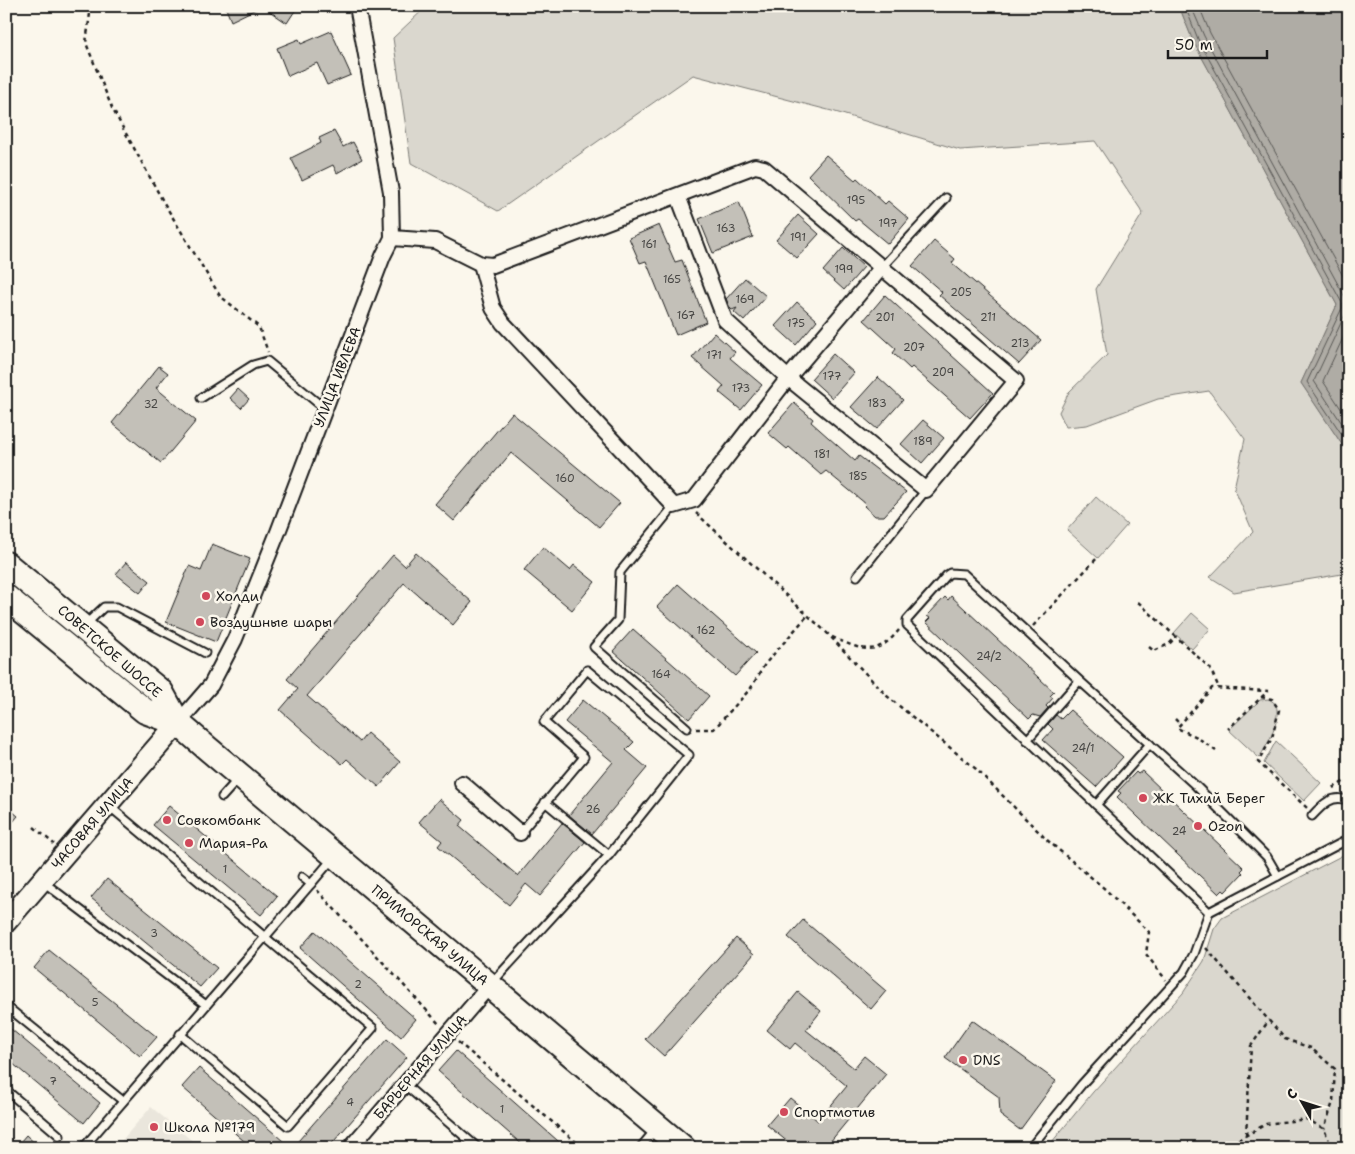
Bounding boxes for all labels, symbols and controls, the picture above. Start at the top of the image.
scale bar [1168,28,1266,60]
text: 50 m [1175,35,1213,55]
house number: 195 [847,193,865,208]
house number: 197 [879,216,898,231]
house number: 163 [717,221,735,236]
house number: 191 [790,230,806,245]
house number: 161 [641,237,657,252]
house number: 199 [834,262,854,277]
house number: 165 [663,272,681,287]
house number: 205 [950,285,972,300]
house number: 169 [736,292,754,307]
house number: 167 [677,308,695,323]
house number: 201 [875,310,895,325]
house number: 211 [980,310,996,325]
house number: 175 [787,316,805,331]
street label: УЛИЦА ИВЛЕВА [309,324,365,430]
house number: 213 [1011,336,1029,351]
house number: 207 [903,340,925,355]
house number: 171 [706,348,722,363]
house number: 209 [932,365,954,380]
house number: 177 [823,369,842,384]
house number: 173 [732,381,750,396]
house number: 183 [867,396,887,411]
house number: 32 [144,397,158,412]
house number: 189 [913,434,933,449]
house number: 181 [814,447,830,462]
house number: 185 [849,469,868,484]
house number: 160 [555,471,575,486]
place label: Холди [216,587,259,605]
marker: Холди [200,590,212,602]
street label: СОВЕТСКОЕ ШОССЕ [54,601,166,701]
place label: Воздушные шары [210,613,332,631]
marker: Воздушные шары [194,616,206,628]
house number: 162 [697,623,715,638]
house number: 24/2 [976,649,1002,664]
house number: 164 [651,667,671,682]
house number: 24/1 [1072,741,1095,756]
street label: ЧАСОВАЯ УЛИЦА [47,773,137,873]
place label: ЖК Тихий Берег [1153,789,1266,807]
marker: ЖК Тихий Берег [1137,792,1149,804]
house number: 26 [586,802,600,817]
place label: Совкомбанк [177,811,261,829]
marker: Совкомбанк [161,814,173,826]
place label: Ozon [1208,817,1243,835]
marker: Ozon [1192,820,1204,832]
house number: 24 [1172,824,1187,839]
place label: Мария-Ра [199,834,268,852]
marker: Мария-Ра [183,837,195,849]
house number: 1 [223,862,227,877]
street label: ПРИМОРСКАЯ УЛИЦА [368,881,492,989]
house number: 3 [150,926,158,941]
house number: 2 [354,977,362,992]
house number: 5 [92,995,99,1010]
street label: БАРЬЕРНАЯ УЛИЦА [369,1011,471,1123]
place label: DNS [973,1051,1001,1069]
marker: DNS [957,1054,969,1066]
house number: 7 [49,1074,57,1089]
north arrow [1278,1076,1328,1126]
text: С [1282,1085,1302,1103]
house number: 4 [346,1095,354,1110]
house number: 1 [500,1102,504,1117]
place label: Спортмотив [794,1103,875,1121]
marker: Спортмотив [778,1106,790,1118]
place label: Школа №179 [164,1118,255,1136]
marker: Школа №179 [148,1121,160,1133]

